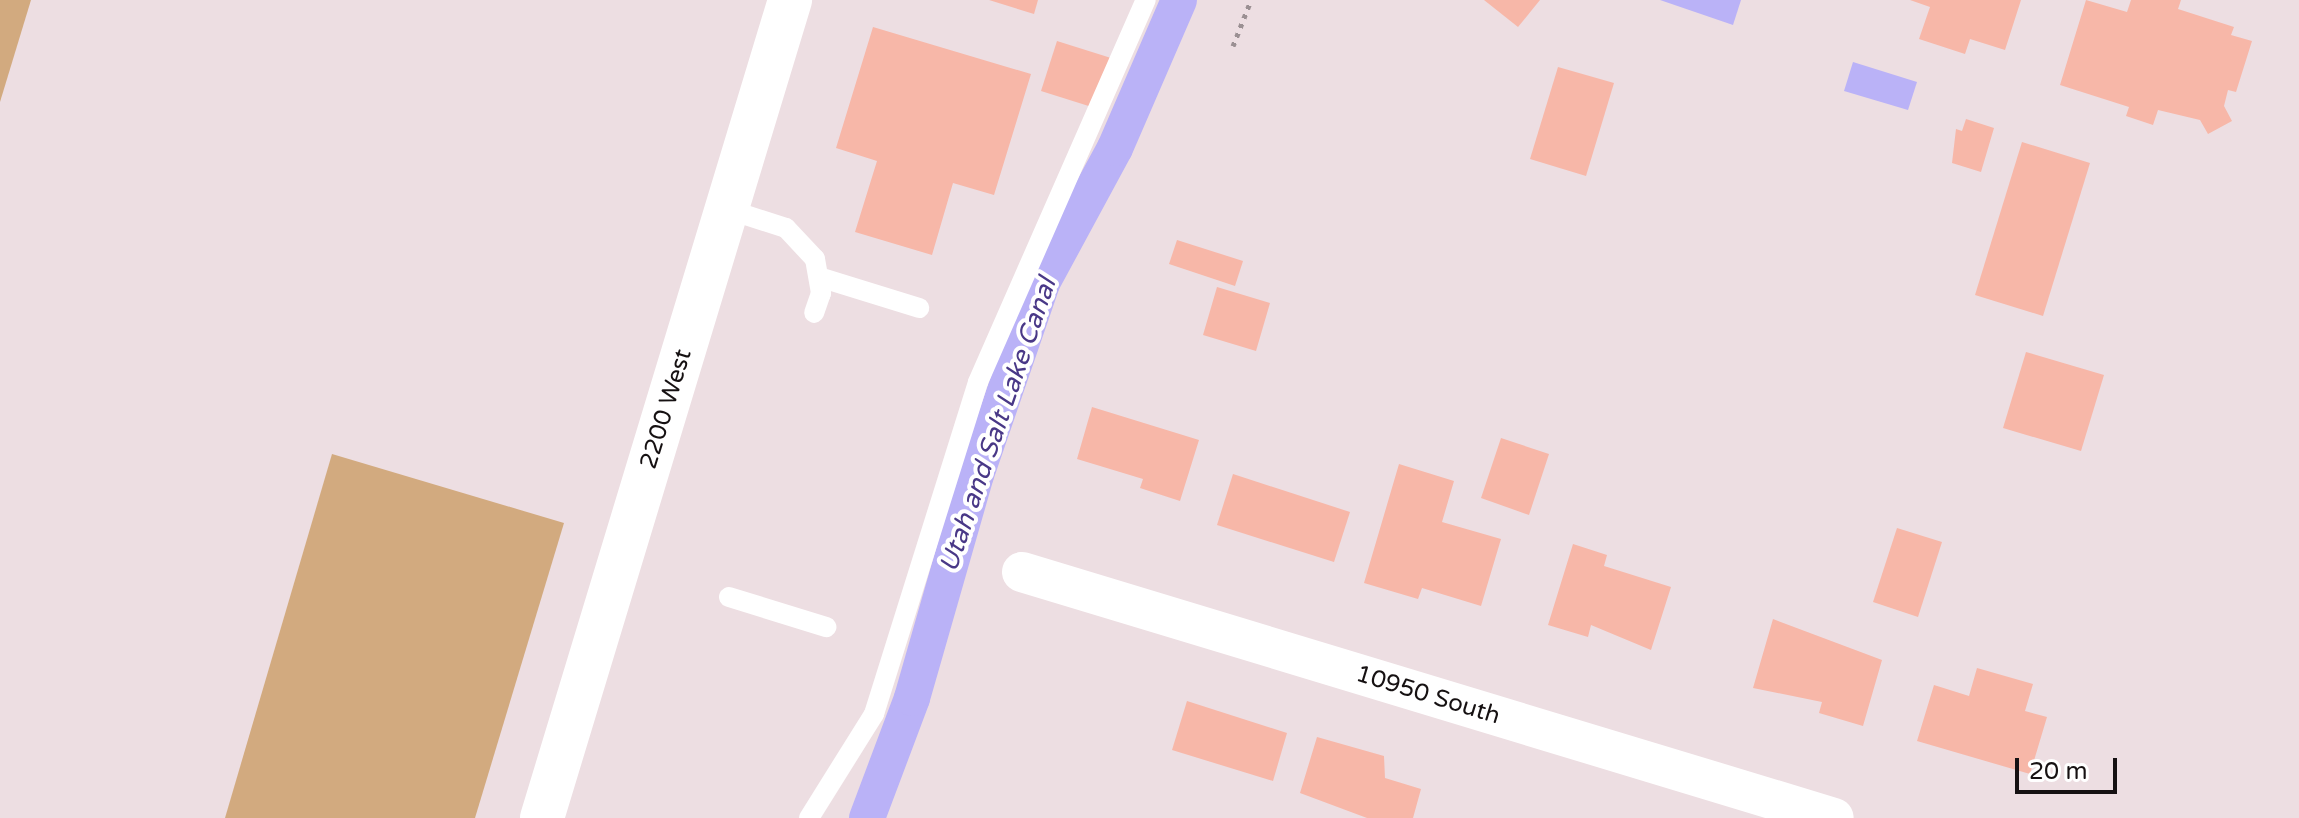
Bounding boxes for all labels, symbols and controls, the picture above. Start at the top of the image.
water label: Utah and Salt Lake Canal [933,274,1063,576]
street label: 2200 West [634,346,698,472]
street label: 10950 South [1352,659,1504,731]
scale bar [2019,742,2121,792]
text: 20 m [2029,757,2087,786]

